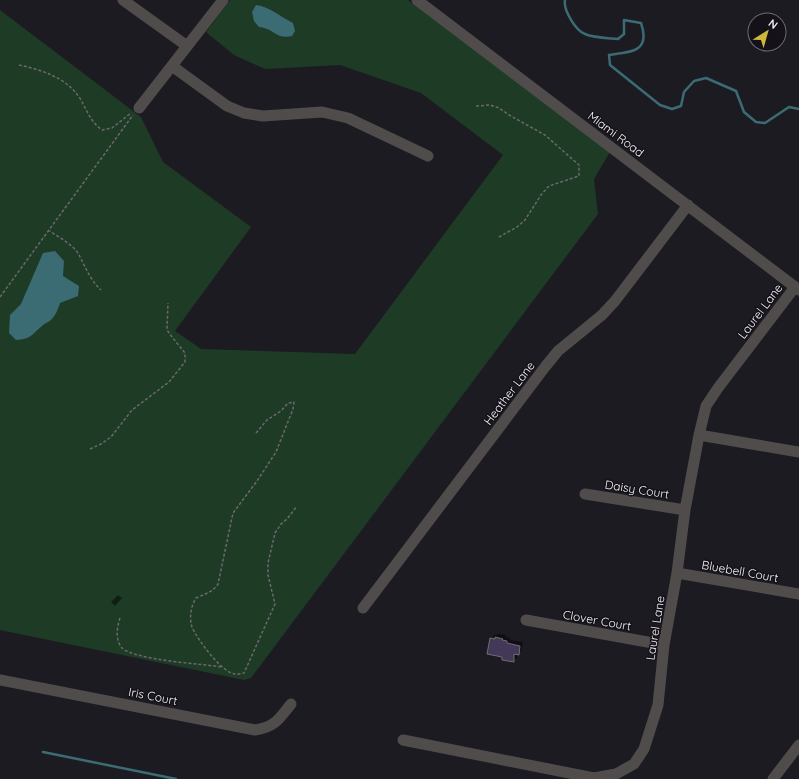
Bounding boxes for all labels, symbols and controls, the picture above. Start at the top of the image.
north arrow [747,12,787,52]
text: N [766,16,780,32]
street label: Miami Road [585,108,647,160]
street label: Laurel Lane [734,280,786,341]
street label: Heather Lane [480,358,538,428]
street label: Daisy Court [604,477,670,501]
street label: Bluebell Court [701,557,779,585]
street label: Laurel Lane [643,595,668,661]
street label: Clover Court [562,607,632,633]
street label: Iris Court [127,684,179,708]

